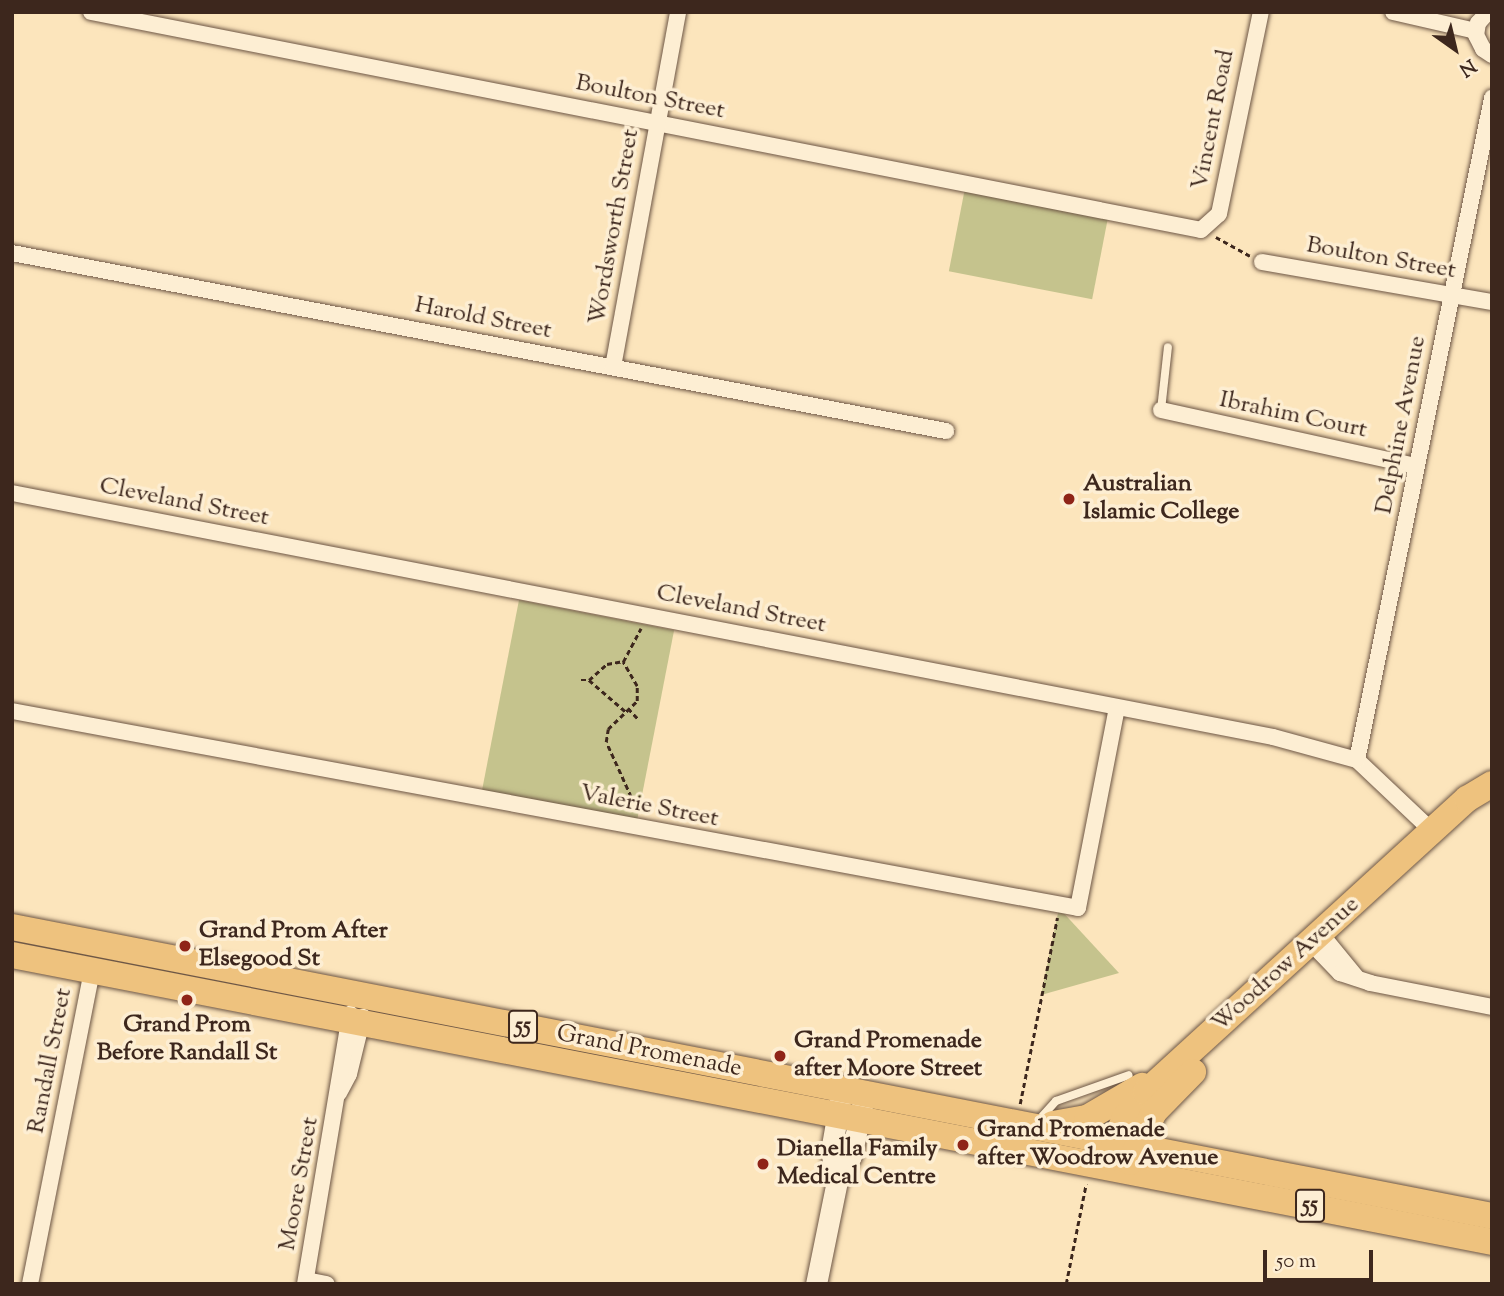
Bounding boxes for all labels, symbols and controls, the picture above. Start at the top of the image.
north arrow [1420,14,1490,84]
street label: Vincent Road [1186,48,1242,192]
text: N [1453,51,1481,82]
street label: Boulton Street [573,69,727,127]
street label: Wordsworth Street [584,127,646,327]
street label: Boulton Street [1304,232,1458,286]
street label: Harold Street [412,292,554,346]
street label: Delphine Avenue [1371,333,1433,517]
street label: Ibrahim Court [1217,386,1369,446]
place label: Australian Islamic College [1083,471,1239,527]
street label: Cleveland Street [97,472,271,534]
marker: Australian Islamic College [1061,491,1077,507]
street label: Cleveland Street [654,579,828,641]
street label: Valerie Street [577,779,721,835]
street label: Woodrow Avenue [1206,891,1366,1039]
place label: Grand Prom After Elsegood St [199,918,388,974]
marker: Grand Prom After Elsegood St [177,938,193,954]
street label: Randall Street [23,986,79,1136]
marker: Grand Prom Before Randall St [179,992,195,1008]
road number: 55 [507,1008,539,1046]
place label: Grand Prom Before Randall St [97,1012,277,1068]
street label: Grand Promenade [554,1020,744,1084]
place label: Grand Promenade after Moore Street [794,1028,982,1084]
marker: Grand Promenade after Moore Street [772,1048,788,1064]
street label: Moore Street [274,1115,326,1253]
place label: Grand Promenade after Woodrow Avenue [977,1117,1218,1173]
place label: Dianella Family Medical Centre [777,1136,938,1192]
marker: Grand Promenade after Woodrow Avenue [955,1137,971,1153]
marker: Dianella Family Medical Centre [755,1156,771,1172]
road number: 55 [1294,1186,1326,1226]
scale bar [1266,1236,1376,1280]
text: 50 m [1276,1247,1316,1277]

